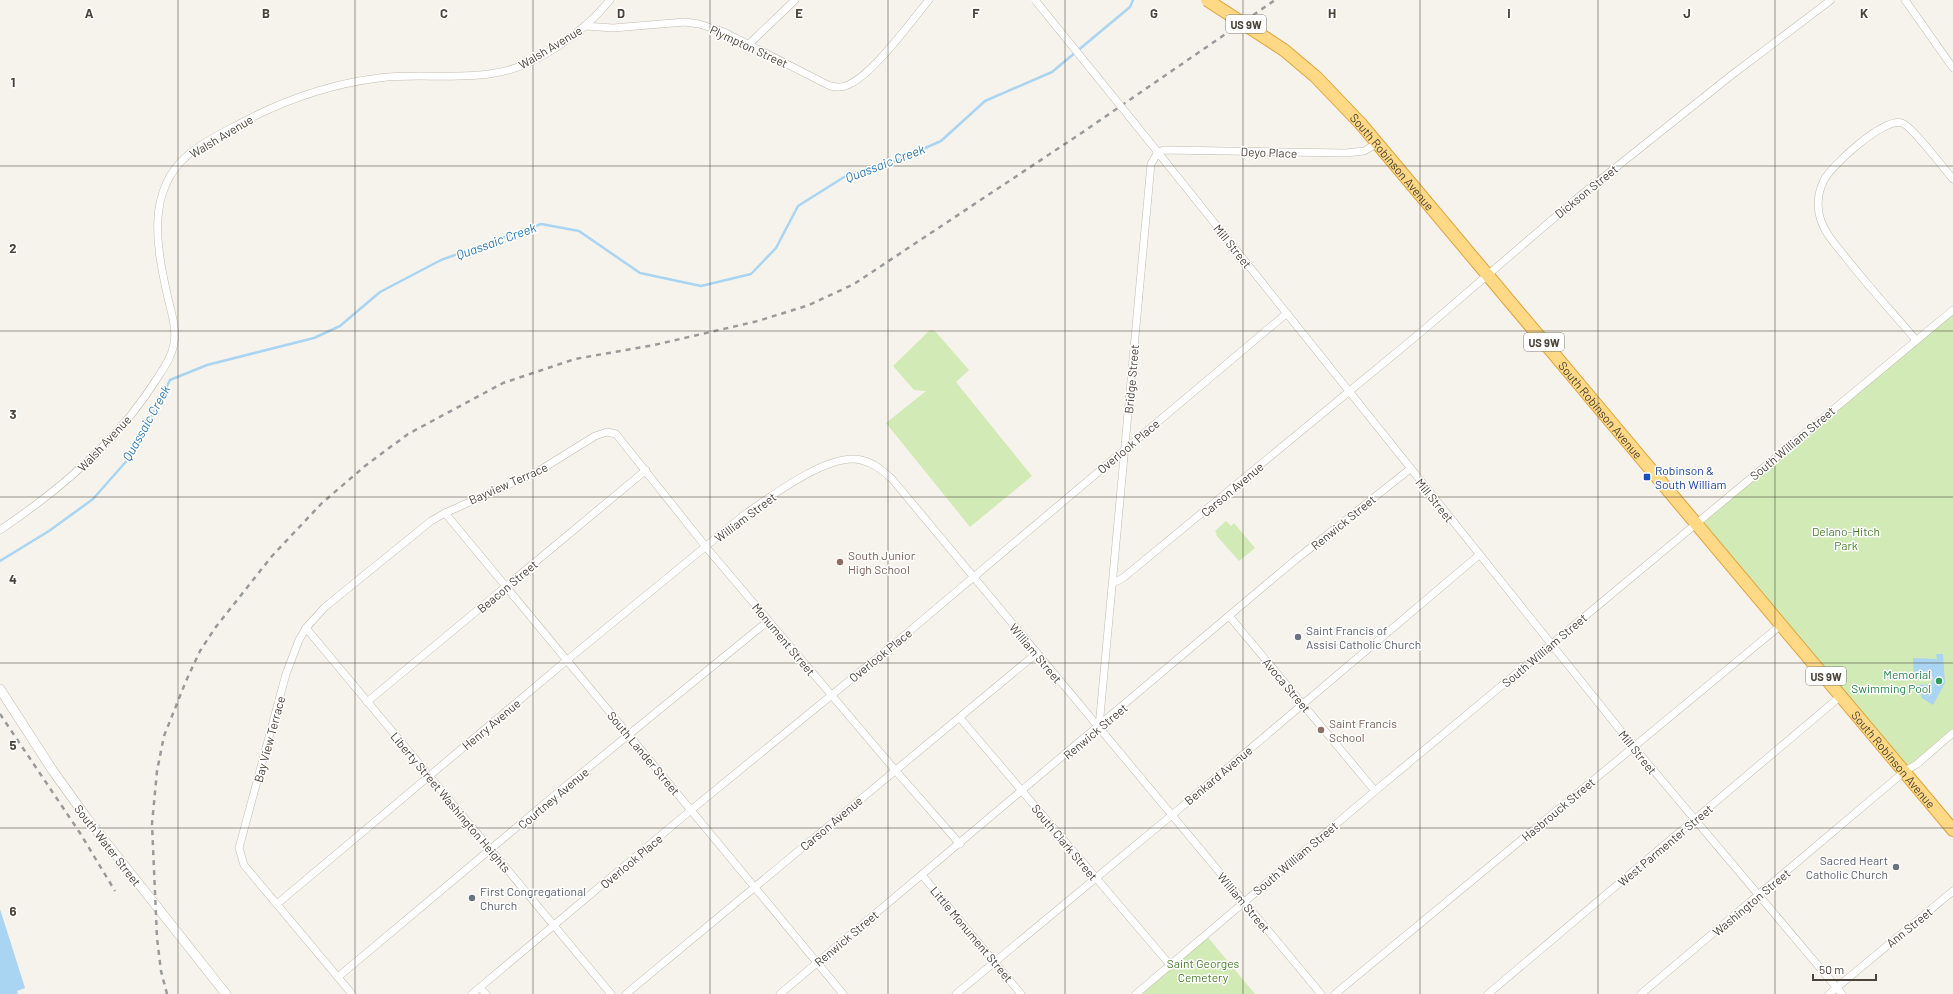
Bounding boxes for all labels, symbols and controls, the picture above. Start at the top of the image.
text: A [85,5,94,21]
text: B [262,5,270,21]
text: C [440,5,448,21]
text: D [617,5,625,21]
text: E [795,5,803,21]
text: F [972,5,980,21]
text: G [1150,5,1158,21]
text: H [1328,5,1336,21]
text: I [1507,5,1511,21]
text: J [1683,5,1691,21]
text: K [1860,5,1868,21]
road number: US 9W [1226,15,1266,33]
street label: Plympton Street [708,22,790,70]
street label: Walsh Avenue [516,23,584,71]
text: 1 [11,74,15,90]
street label: South Robinson Avenue [1347,110,1437,213]
street label: Walsh Avenue [187,112,255,160]
water label: Quassaic Creek [843,140,928,186]
street label: Deyo Place [1241,144,1297,160]
street label: Dickson Street [1552,161,1620,221]
water label: Quassaic Creek [454,219,539,263]
street label: Mill Street [1211,221,1255,271]
text: 2 [9,240,17,256]
road number: US 9W [1524,333,1564,351]
street label: Bridge Street [1121,344,1141,414]
street label: South Robinson Avenue [1556,358,1645,461]
water label: Quassaic Creek [119,382,174,464]
street label: South William Street [1747,403,1837,483]
text: 3 [9,406,17,422]
street label: Walsh Avenue [74,412,134,474]
street label: Overlook Place [1094,416,1162,476]
street label: Bayview Terrace [466,459,550,507]
street label: Carson Avenue [1198,459,1266,519]
place label: Robinson & South William [1655,463,1727,491]
marker: Robinson & South William [1642,472,1652,482]
street label: Mill Street [1413,475,1457,525]
street label: William Street [711,489,779,545]
street label: Renwick Street [1308,492,1378,552]
park label: Delano-Hitch Park [1812,524,1880,552]
place label: South Junior High School [848,548,916,576]
street label: Beacon Street [474,557,540,615]
marker: South Junior High School [835,557,845,567]
text: 4 [9,571,17,587]
street label: Monument Street [750,600,818,678]
street label: South William Street [1499,610,1589,690]
street label: William Street [1007,620,1065,686]
place label: Saint Francis of Assisi Catholic Church [1306,623,1421,651]
street label: Overlook Place [846,625,914,685]
marker: Saint Francis of Assisi Catholic Church [1293,632,1303,642]
street label: Avoca Street [1260,655,1314,715]
road number: US 9W [1806,667,1846,685]
place label: Memorial Swimming Pool [1851,667,1931,695]
marker: Memorial Swimming Pool [1934,676,1944,686]
street label: Bay View Terrace [251,694,287,784]
street label: Henry Avenue [459,696,523,752]
street label: Renwick Street [1060,700,1130,762]
street label: South Lander Street [605,708,683,798]
street label: South Robinson Avenue [1849,708,1938,811]
place label: Saint Francis School [1329,716,1397,744]
marker: Saint Francis School [1316,725,1326,735]
street label: Mill Street [1616,727,1660,777]
street label: Liberty Street Washington Heights [388,729,514,875]
text: 5 [9,737,17,753]
street label: Benkard Avenue [1181,743,1255,807]
street label: Courtney Avenue [515,764,591,832]
street label: Hasbrouck Street [1519,774,1597,844]
street label: Carson Avenue [797,793,865,853]
street label: South Clark Street [1029,801,1101,883]
street label: West Parmenter Street [1615,801,1715,889]
street label: South Water Street [72,802,144,888]
street label: South William Street [1250,818,1340,898]
street label: Overlook Place [597,831,665,891]
place label: Sacred Heart Catholic Church [1806,853,1888,881]
marker: Sacred Heart Catholic Church [1891,862,1901,872]
street label: Washington Street [1709,866,1793,938]
street label: William Street [1215,869,1273,935]
street label: Little Monument Street [928,883,1016,985]
place label: First Congregational Church [480,884,586,912]
marker: First Congregational Church [467,893,477,903]
text: 6 [10,903,17,919]
street label: Ann Street [1883,904,1935,950]
street label: Renwick Street [811,907,881,969]
park label: Saint Georges Cemetery [1167,956,1239,984]
scale bar [1813,956,1876,982]
text: 50 m [1819,962,1844,976]

